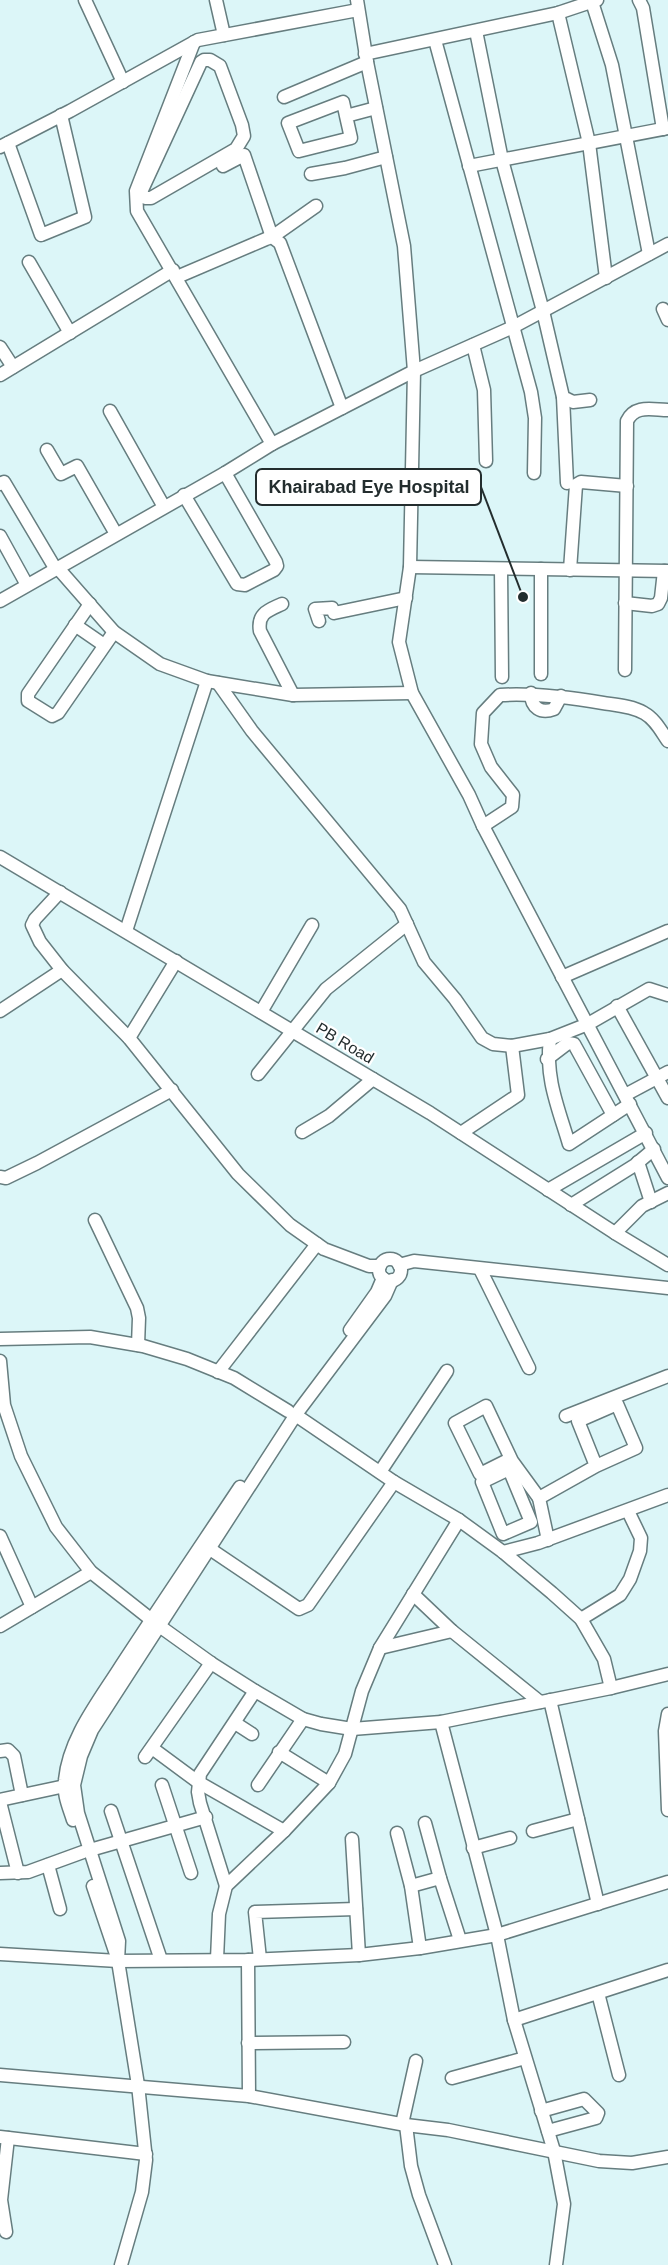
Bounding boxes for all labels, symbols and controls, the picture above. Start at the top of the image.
callout: Khairabad Eye Hospital [256,469,481,505]
text: Khairabad Eye Hospital [268,477,470,497]
street label: PB Road [313,1019,377,1067]

